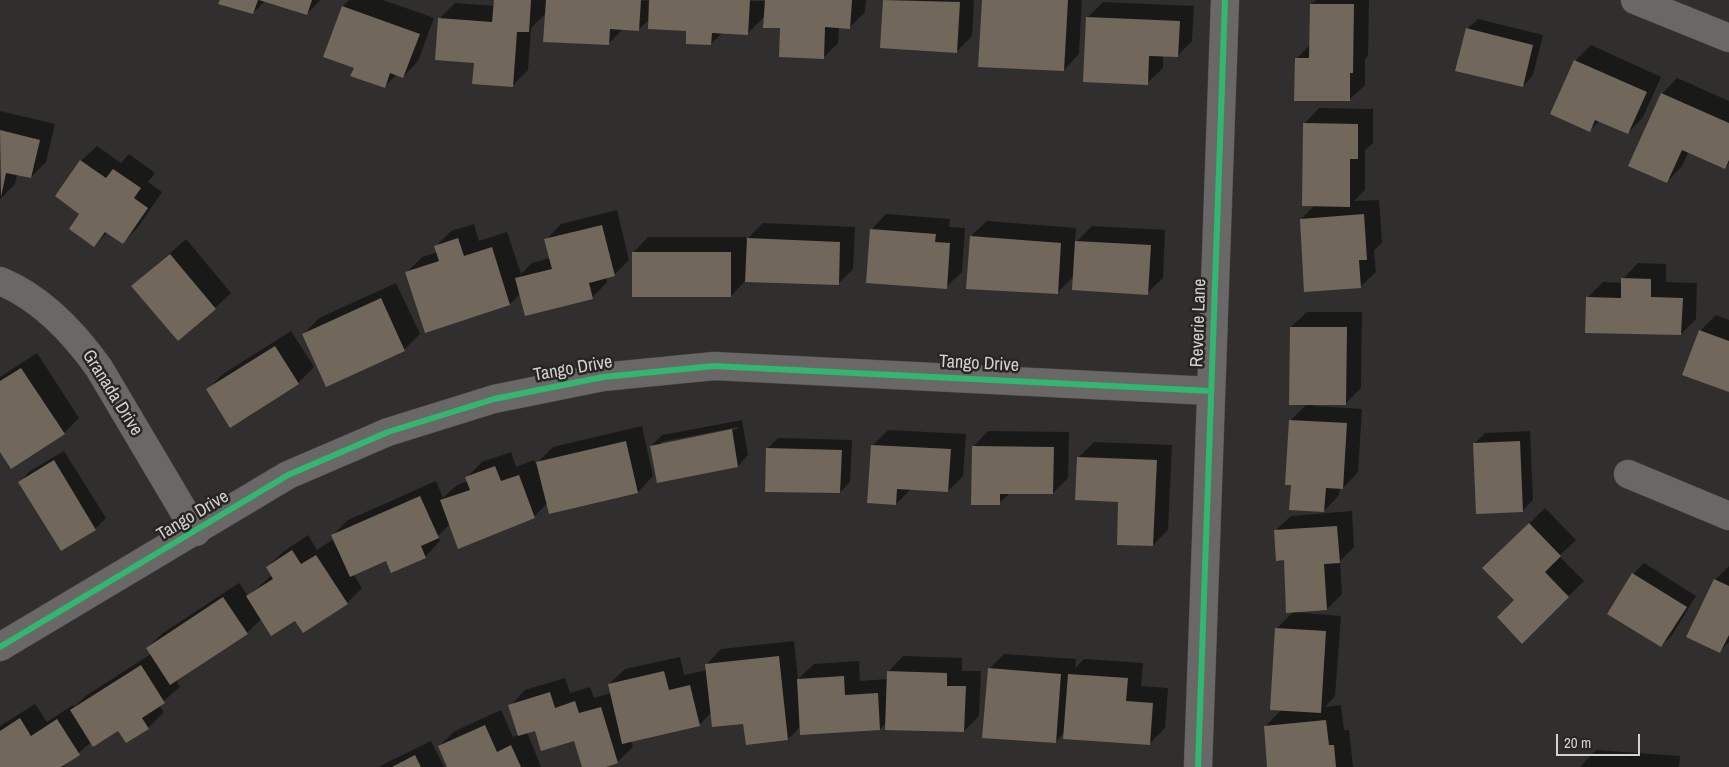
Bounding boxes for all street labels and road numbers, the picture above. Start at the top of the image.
street label: Reverie Lane [1187,278,1211,368]
street label: Granada Drive [77,346,147,440]
street label: Tango Drive [532,351,614,387]
street label: Tango Drive [939,351,1019,377]
street label: Tango Drive [153,486,233,546]

